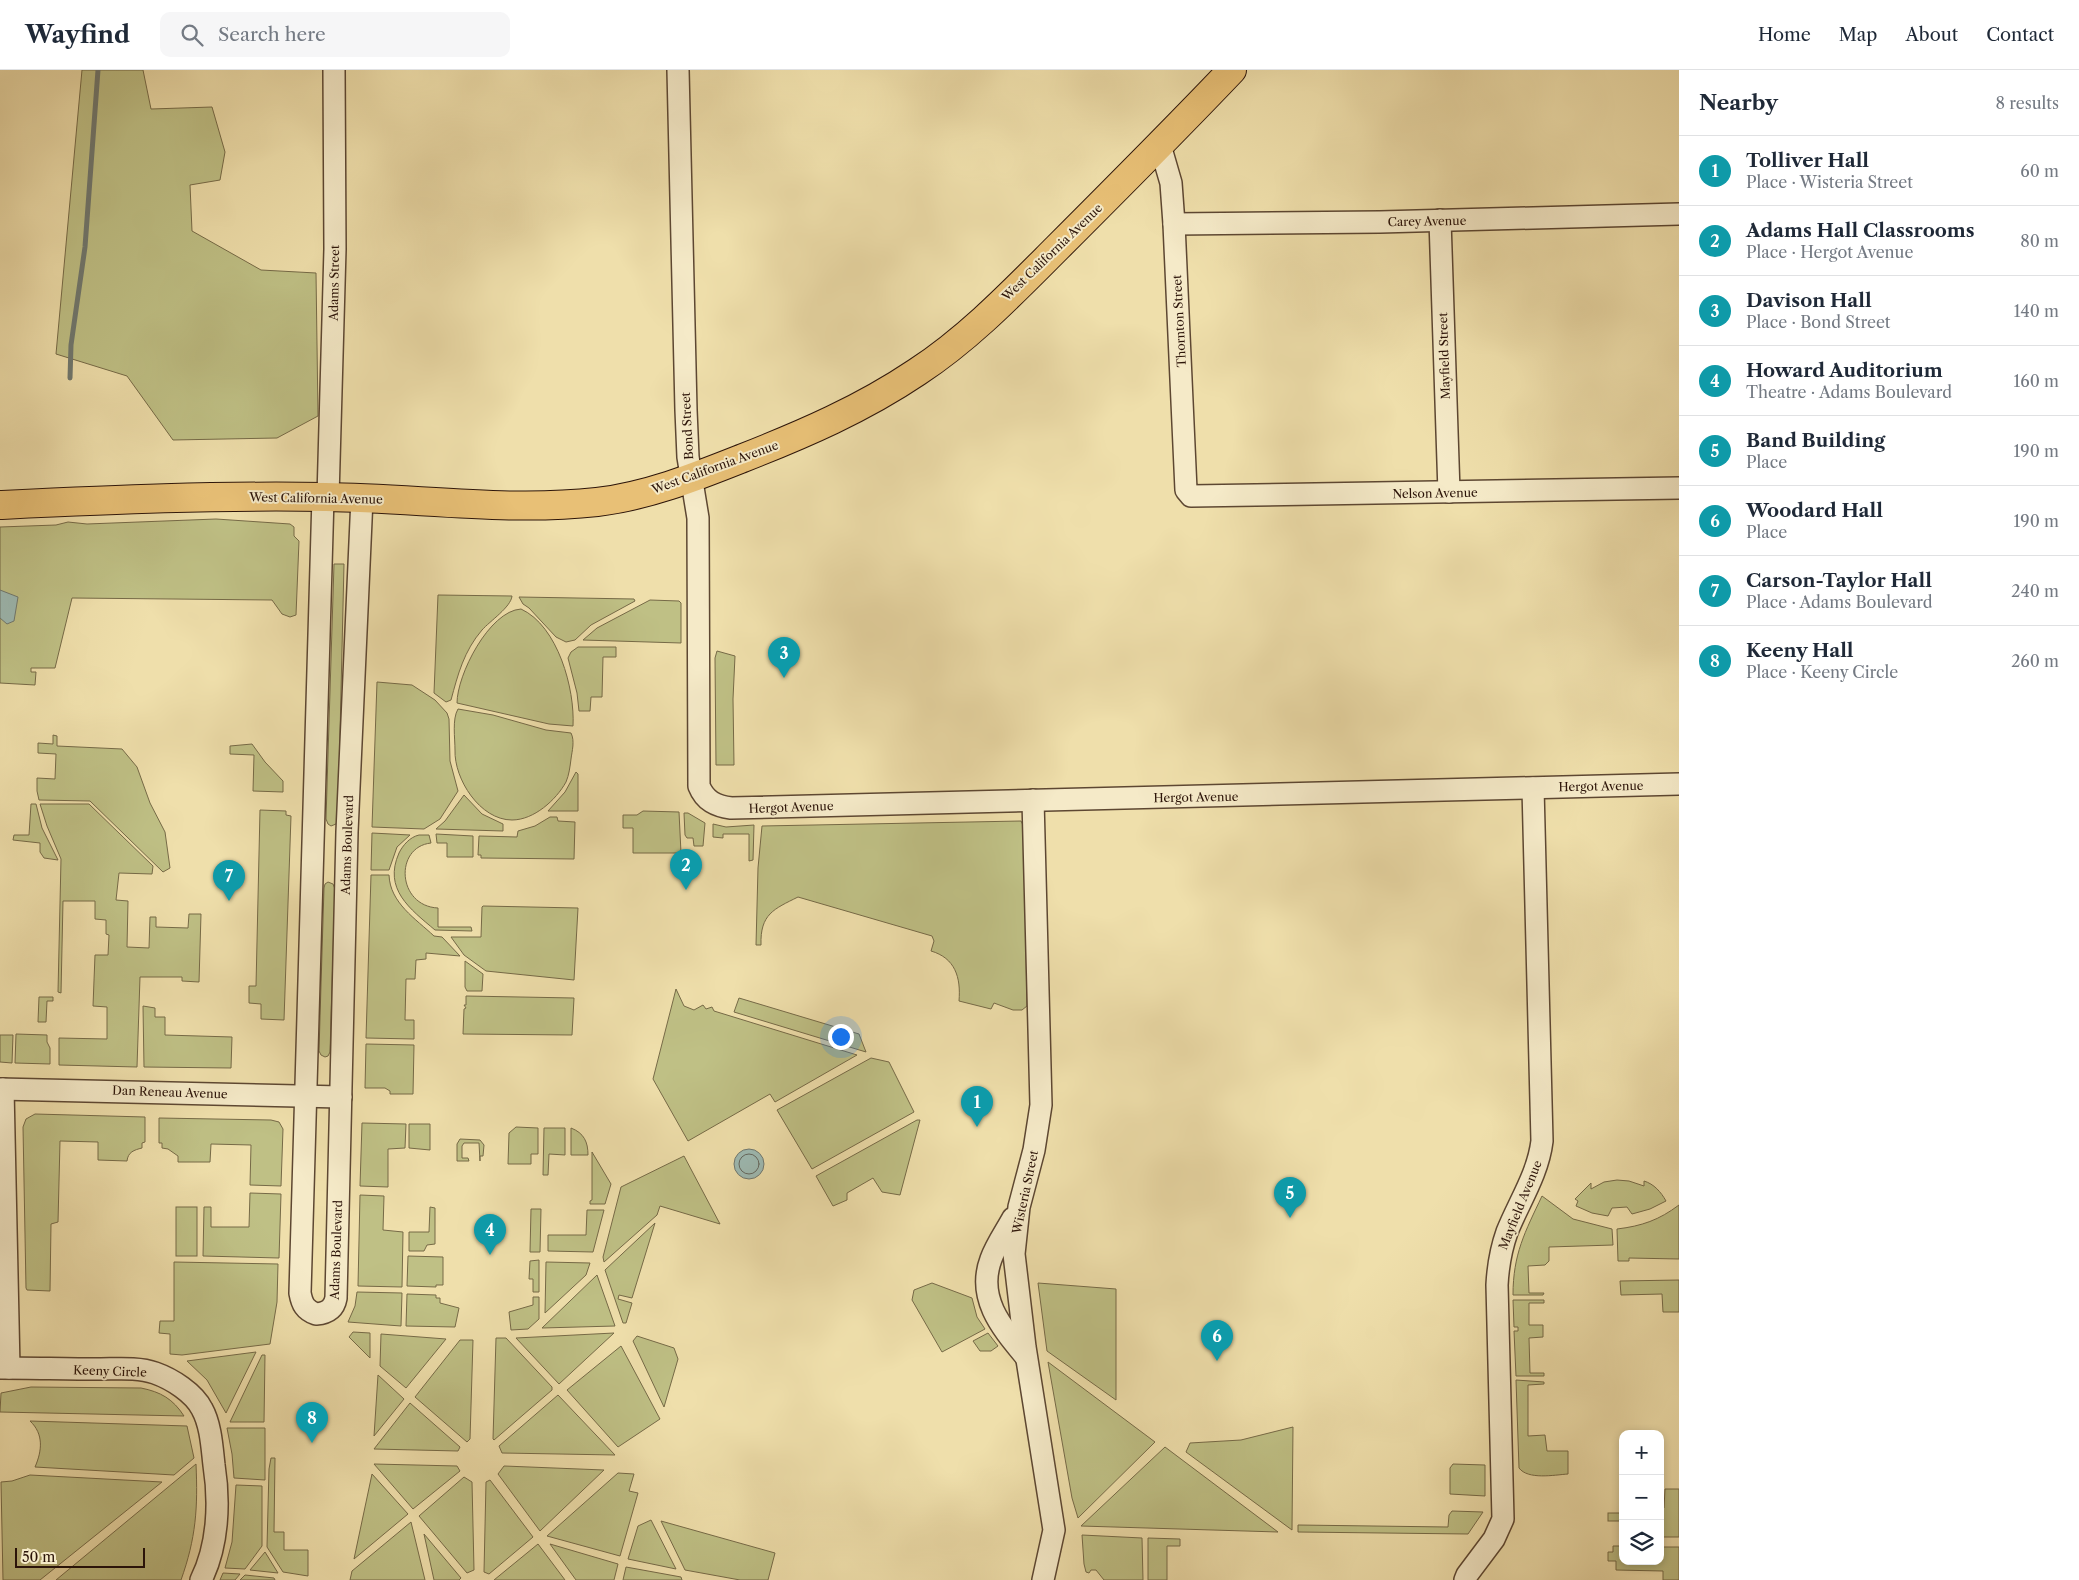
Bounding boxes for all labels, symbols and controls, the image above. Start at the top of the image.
search box [160,12,510,57]
text: Wayfind [25,20,130,49]
icon: search [178,21,206,49]
text: Search here [218,23,326,46]
text: Home [1758,24,1811,46]
text: Map [1839,24,1877,46]
text: About [1905,24,1958,46]
text: Contact [1986,24,2054,46]
text: Nearby [1699,90,1778,115]
text: 8 results [1996,93,2059,113]
text: Tolliver Hall [1746,149,1869,172]
text: 1 [1711,161,1719,181]
text: 60 m [2020,161,2059,181]
text: Place · Wisteria Street [1746,172,1913,192]
street label: West California Avenue [998,200,1105,304]
street label: Carey Avenue [1388,213,1467,229]
text: Adams Hall Classrooms [1746,219,1975,242]
text: 2 [1710,231,1720,251]
text: 80 m [2020,231,2059,251]
text: Place · Hergot Avenue [1746,242,1913,262]
street label: Adams Street [326,244,342,322]
street label: Thornton Street [1169,274,1189,368]
text: Davison Hall [1746,289,1872,312]
text: 3 [1710,301,1720,321]
text: 140 m [2014,301,2059,321]
street label: Mayfield Street [1435,311,1453,400]
text: Place · Bond Street [1746,312,1891,332]
text: Howard Auditorium [1746,359,1943,382]
text: 4 [1710,371,1720,391]
text: 160 m [2014,371,2059,391]
text: Theatre · Adams Boulevard [1746,382,1952,402]
street label: Bond Street [678,391,696,460]
text: Band Building [1746,429,1885,452]
street label: West California Avenue [649,437,781,497]
text: 5 [1711,441,1719,461]
text: 190 m [2014,441,2059,461]
text: Place [1746,452,1787,472]
street label: Nelson Avenue [1392,485,1478,501]
street label: West California Avenue [248,489,383,507]
text: Woodard Hall [1746,499,1883,522]
text: 6 [1710,511,1720,531]
text: 190 m [2014,511,2059,531]
text: Place [1746,522,1787,542]
text: Carson-Taylor Hall [1746,569,1932,592]
text: 7 [1711,581,1719,601]
text: 240 m [2011,581,2059,601]
text: Place · Adams Boulevard [1746,592,1933,612]
pin: 3 [768,637,800,678]
text: Keeny Hall [1746,639,1854,662]
text: 8 [1710,651,1720,671]
text: 260 m [2011,651,2059,671]
text: Place · Keeny Circle [1746,662,1898,682]
street label: Hergot Avenue [1558,778,1644,794]
street label: Hergot Avenue [1153,789,1239,805]
street label: Adams Boulevard [338,794,356,896]
street label: Hergot Avenue [748,798,834,816]
pin: 2 [670,849,702,890]
pin: 7 [213,860,245,901]
your location [828,1024,854,1050]
street label: Dan Reneau Avenue [112,1082,228,1102]
pin: 1 [961,1086,993,1127]
street label: Wisteria Street [1009,1148,1041,1236]
street label: Mayfield Avenue [1495,1158,1545,1252]
pin: 5 [1274,1177,1306,1218]
street label: Adams Boulevard [327,1199,345,1301]
pin: 4 [474,1214,506,1255]
pin: 6 [1201,1320,1233,1361]
street label: Keeny Circle [73,1362,147,1380]
pin: 8 [296,1402,328,1443]
map controls [1619,1430,1664,1565]
button: + [1619,1430,1664,1475]
button: − [1619,1475,1664,1520]
button: layers [1619,1520,1664,1565]
scale bar [15,1545,145,1568]
text: 50 m [22,1548,55,1566]

